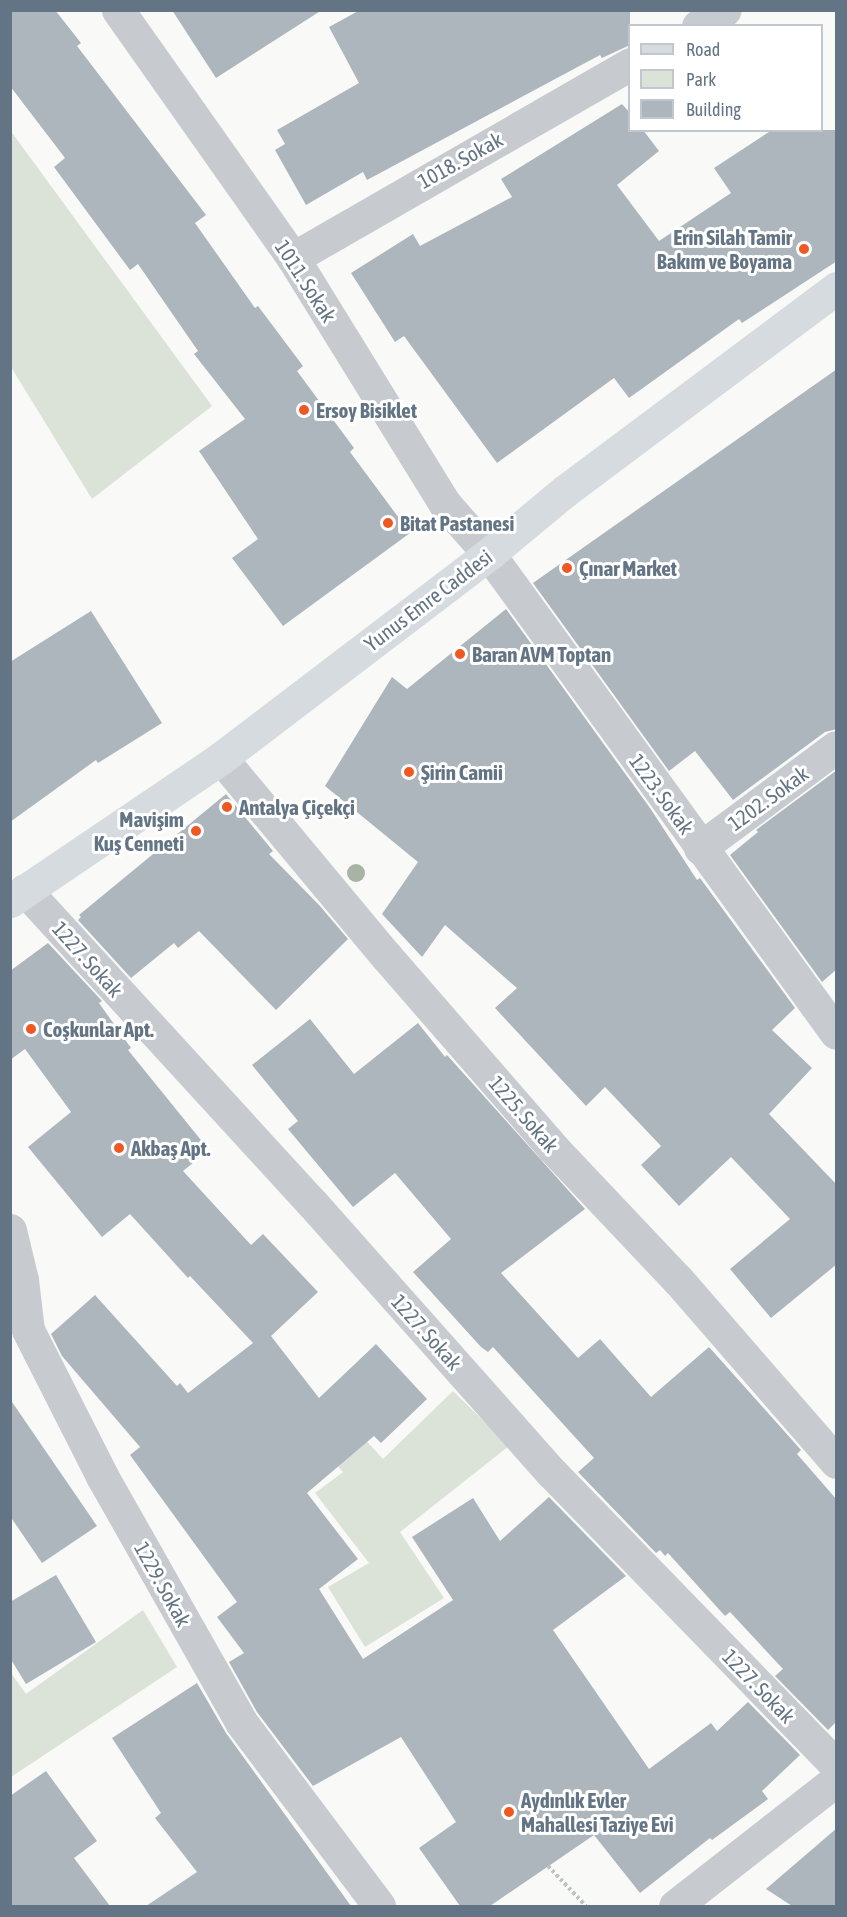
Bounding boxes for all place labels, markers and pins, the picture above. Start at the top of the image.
place label: Erin Silah Tamir Bakım ve Boyama [657,224,792,274]
marker: Erin Silah Tamir Bakım ve Boyama [797,242,811,256]
place label: Ersoy Bisiklet [316,397,417,423]
marker: Ersoy Bisiklet [297,403,311,417]
place label: Bitat Pastanesi [400,510,514,536]
marker: Bitat Pastanesi [381,516,395,530]
place label: Çınar Market [579,555,677,581]
marker: Çınar Market [560,561,574,575]
place label: Baran AVM Toptan [472,641,611,667]
marker: Baran AVM Toptan [453,647,467,661]
place label: Şirin Camii [421,759,503,785]
marker: Şirin Camii [402,765,416,779]
place label: Antalya Çiçekçi [239,794,355,820]
marker: Antalya Çiçekçi [220,800,234,814]
place label: Mavişim Kuş Cenneti [94,806,184,856]
marker: Mavişim Kuş Cenneti [189,824,203,838]
place label: Coşkunlar Apt. [43,1016,154,1042]
marker: Coşkunlar Apt. [24,1022,38,1036]
place label: Akbaş Apt. [131,1135,211,1161]
marker: Akbaş Apt. [112,1141,126,1155]
place label: Aydınlık Evler Mahallesi Taziye Evi [521,1787,674,1837]
marker: Aydınlık Evler Mahallesi Taziye Evi [502,1805,516,1819]

